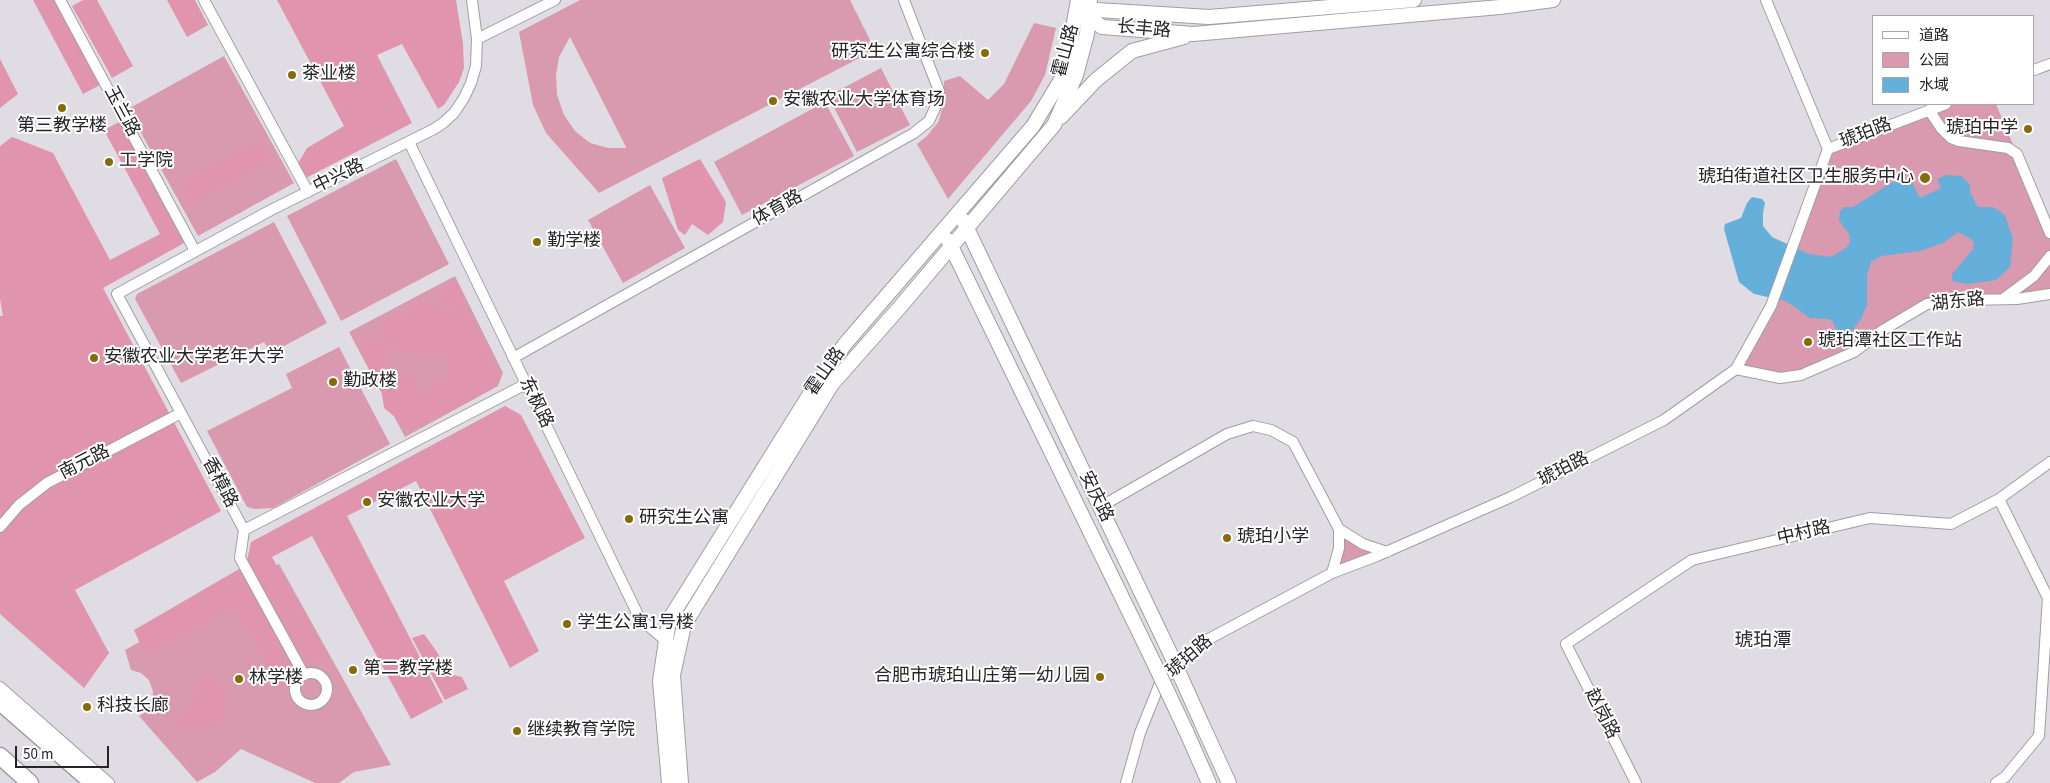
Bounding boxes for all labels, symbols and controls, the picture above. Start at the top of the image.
legend [1872,15,2035,105]
street label: 长丰路 [1116,17,1172,43]
street label: 霍山路 [1050,22,1084,80]
text: 道路 [1919,25,1949,46]
place label: 研究生公寓综合楼 [831,42,975,64]
marker: 研究生公寓综合楼 [979,47,991,59]
text: 公园 [1919,50,1949,71]
place label: 茶业楼 [302,64,356,86]
marker: 茶业楼 [286,69,298,81]
text: 水域 [1919,75,1949,96]
street label: 玉兰路 [99,83,143,141]
place label: 安徽农业大学体育场 [783,90,945,112]
marker: 安徽农业大学体育场 [767,95,779,107]
marker: 第三教学楼 [56,102,68,114]
street label: 琥珀路 [1837,114,1895,154]
place label: 第三教学楼 [17,116,107,138]
place label: 琥珀中学 [1946,118,2018,140]
marker: 琥珀中学 [2022,123,2034,135]
place label: 工学院 [119,151,173,173]
street label: 中兴路 [310,155,368,199]
marker: 工学院 [103,156,115,168]
place label: 琥珀街道社区卫生服务中心 [1698,167,1914,189]
marker: 琥珀街道社区卫生服务中心 [1918,171,1932,185]
street label: 体育路 [749,186,807,232]
place label: 勤学楼 [547,231,601,253]
marker: 勤学楼 [531,236,543,248]
street label: 湖东路 [1930,289,1986,317]
place label: 琥珀潭社区工作站 [1818,331,1962,353]
marker: 琥珀潭社区工作站 [1802,336,1814,348]
street label: 霍山路 [802,344,850,400]
place label: 安徽农业大学老年大学 [104,347,284,369]
marker: 安徽农业大学老年大学 [88,352,100,364]
place label: 勤政楼 [343,371,397,393]
street label: 东枫路 [513,374,557,432]
marker: 勤政楼 [327,376,339,388]
street label: 南元路 [56,441,114,485]
street label: 琥珀路 [1535,448,1593,492]
street label: 香樟路 [197,454,241,512]
street label: 安庆路 [1073,468,1117,526]
place label: 安徽农业大学 [377,491,485,513]
marker: 安徽农业大学 [361,496,373,508]
place label: 研究生公寓 [639,508,729,530]
marker: 研究生公寓 [623,513,635,525]
street label: 中村路 [1775,517,1833,551]
place label: 琥珀小学 [1237,527,1309,549]
marker: 琥珀小学 [1221,532,1233,544]
place label: 学生公寓1号楼 [577,613,694,635]
marker: 学生公寓1号楼 [561,618,573,630]
street label: 琥珀路 [1163,631,1217,683]
district label: 琥珀潭 [1735,631,1791,653]
place label: 第二教学楼 [363,659,453,681]
marker: 第二教学楼 [347,664,359,676]
place label: 合肥市琥珀山庄第一幼儿园 [874,666,1090,688]
place label: 林学楼 [249,668,303,690]
marker: 合肥市琥珀山庄第一幼儿园 [1094,671,1106,683]
marker: 林学楼 [233,673,245,685]
street label: 赵岗路 [1579,685,1623,743]
place label: 科技长廊 [97,696,169,718]
marker: 科技长廊 [81,701,93,713]
place label: 继续教育学院 [527,720,635,742]
marker: 继续教育学院 [511,725,523,737]
scale bar [18,736,111,768]
text: 50 m [23,744,53,765]

